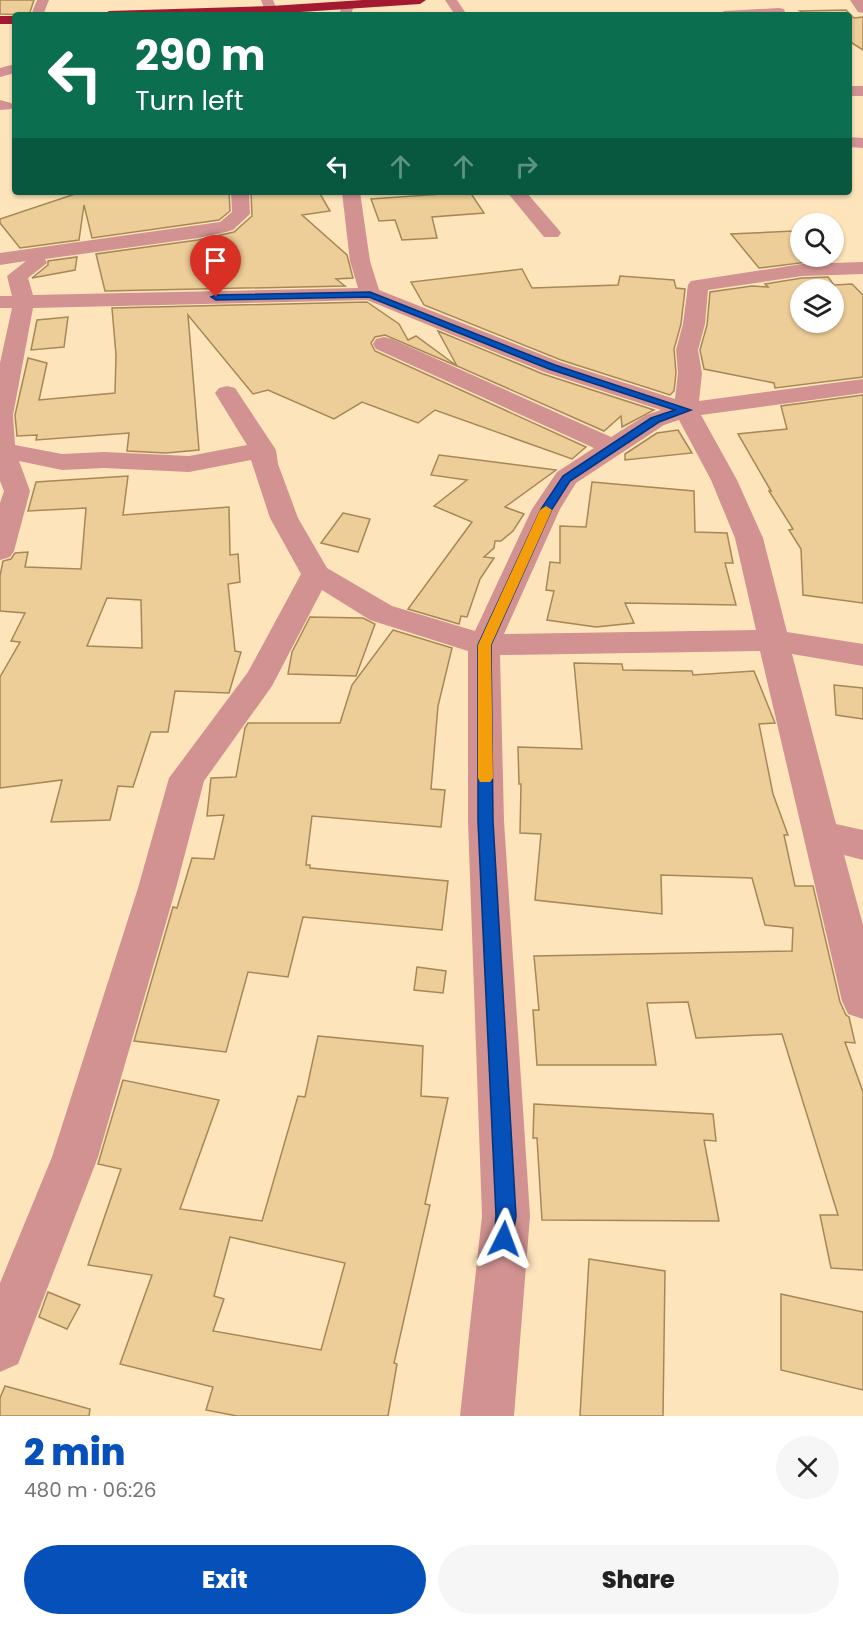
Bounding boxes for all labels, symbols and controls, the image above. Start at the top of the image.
text: 290 m [135,26,266,85]
icon: left [36,36,114,114]
text: Turn left [135,82,244,119]
icon: left [321,150,354,183]
icon: ahead [384,150,417,183]
icon: ahead [447,150,480,183]
icon: right [510,150,543,183]
map controls [790,213,844,333]
button: search [790,213,844,267]
pin [190,235,241,297]
icon: arrive [199,244,232,277]
button: layers [790,279,844,333]
position arrow [472,1207,536,1271]
text: 2 min [24,1427,126,1478]
button: close [776,1436,839,1499]
text: 480 m · 06:26 [24,1476,156,1504]
button: Exit [24,1545,426,1614]
button: Share [438,1545,839,1614]

